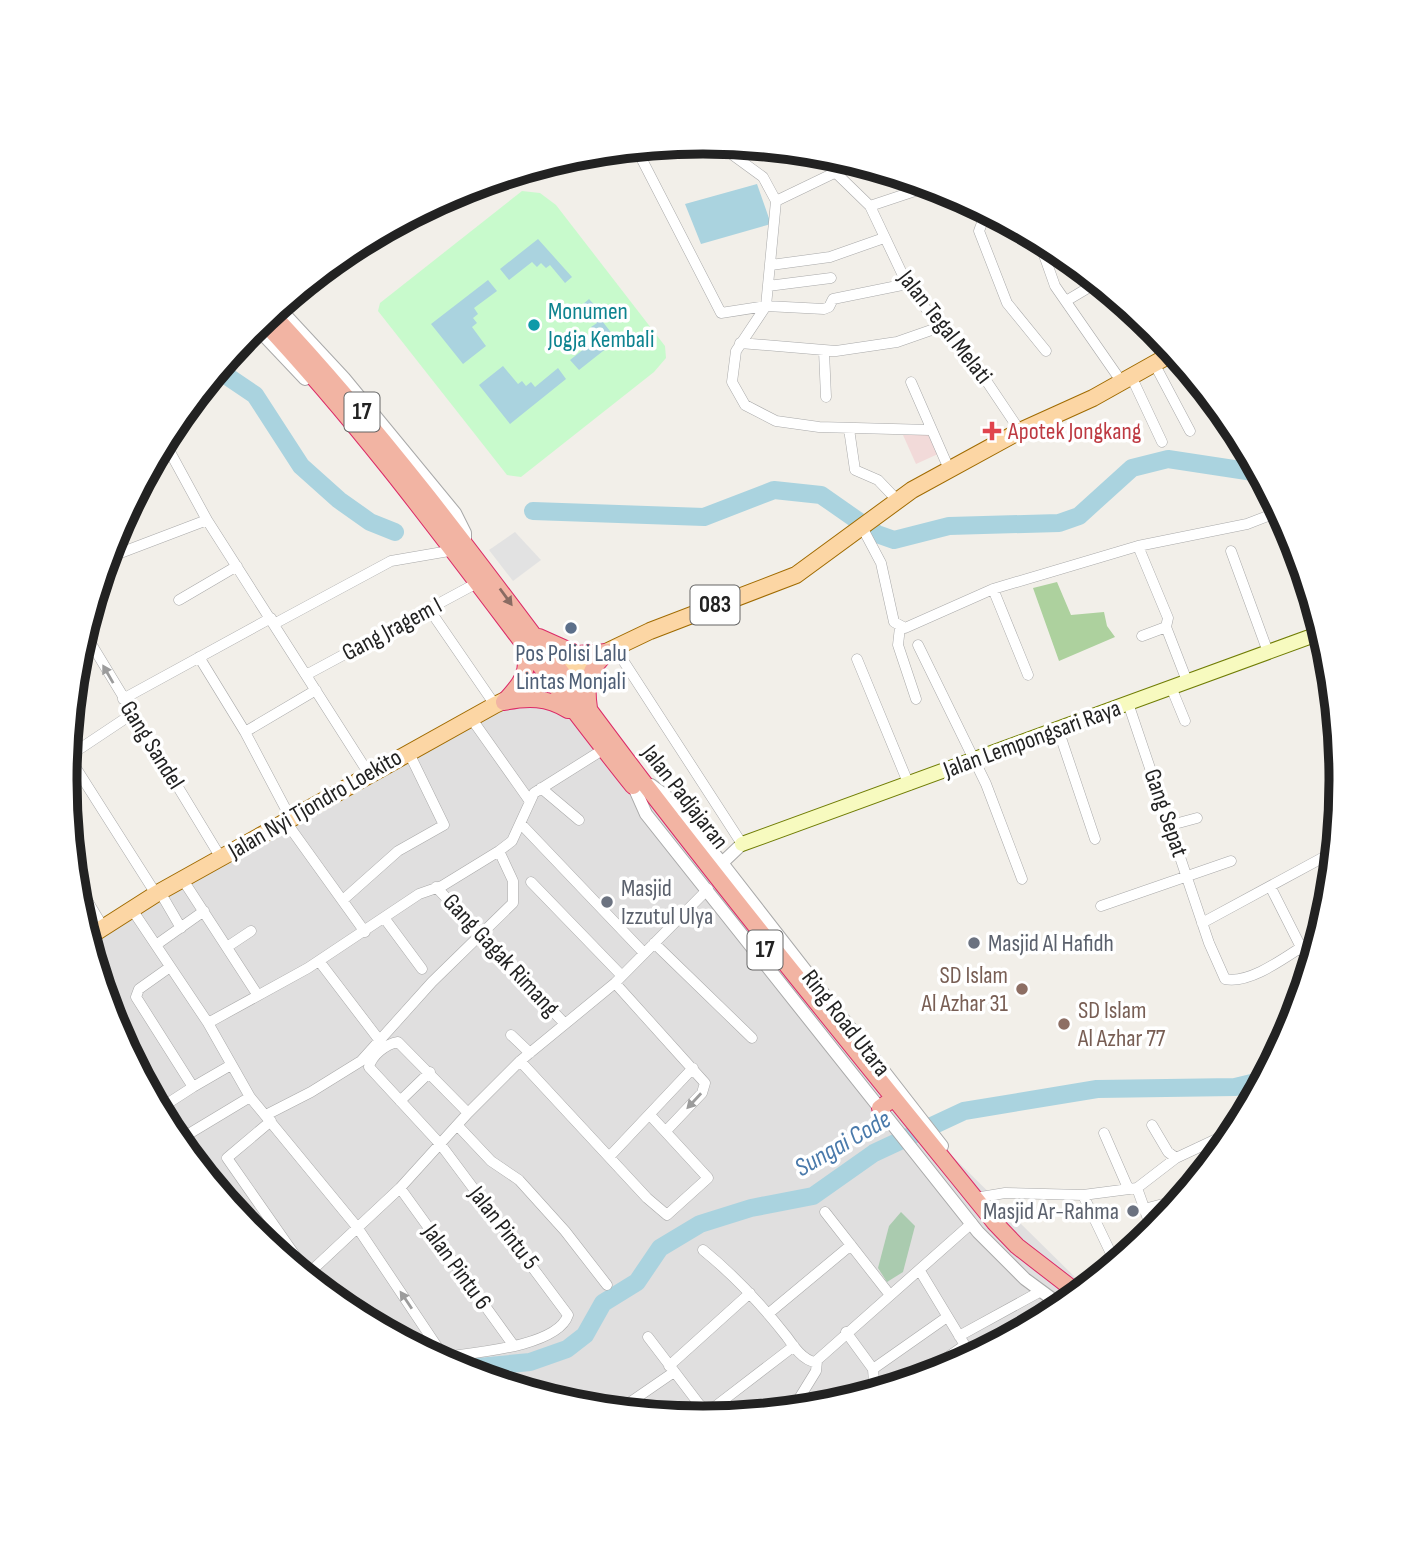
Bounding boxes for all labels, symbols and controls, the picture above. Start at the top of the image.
street label: Jalan Tegal Melati [891,264,998,389]
place label: Monumen Jogja Kembali [547,297,654,354]
marker: Monumen Jogja Kembali [526,317,542,333]
road number: 17 [344,392,380,432]
place label: Apotek Jongkang [1007,417,1141,446]
marker: Apotek Jongkang [982,421,1002,441]
road number: 083 [690,586,740,624]
one-way arrow [499,588,513,606]
street label: Gang Jragem I [337,591,447,667]
marker: Pos Polisi Lalu Lintas Monjali [563,620,579,636]
place label: Pos Polisi Lalu Lintas Monjali [515,639,627,696]
one-way arrow [102,665,115,684]
street label: Jalan Lempongsari Raya [939,694,1124,785]
street label: Gang Sandel [114,695,190,795]
street label: Jalan Padjajaran [635,738,735,855]
street label: Jalan Nyi Tjondro Loekito [222,743,407,866]
street label: Gang Sepat [1137,765,1195,861]
place label: Masjid Izzutul Ulya [621,874,713,931]
street label: Gang Gagak Rimang [437,888,565,1022]
marker: Masjid Izzutul Ulya [599,894,615,910]
place label: Masjid Al Hafidh [988,929,1114,958]
road number: 17 [748,931,782,970]
marker: Masjid Al Hafidh [966,935,982,951]
place label: SD Islam Al Azhar 31 [920,961,1009,1018]
street label: Ring Road Utara [795,964,897,1082]
marker: SD Islam Al Azhar 31 [1014,981,1030,997]
place label: SD Islam Al Azhar 77 [1077,996,1166,1053]
marker: SD Islam Al Azhar 77 [1056,1016,1072,1032]
one-way arrow [686,1092,702,1110]
water label: Sungai Code [789,1104,897,1184]
street label: Jalan Pintu 5 [462,1180,546,1275]
place label: Masjid Ar-Rahma [983,1197,1119,1226]
marker: Masjid Ar-Rahma [1125,1203,1141,1219]
street label: Jalan Pintu 6 [416,1218,498,1315]
one-way arrow [400,1291,413,1310]

